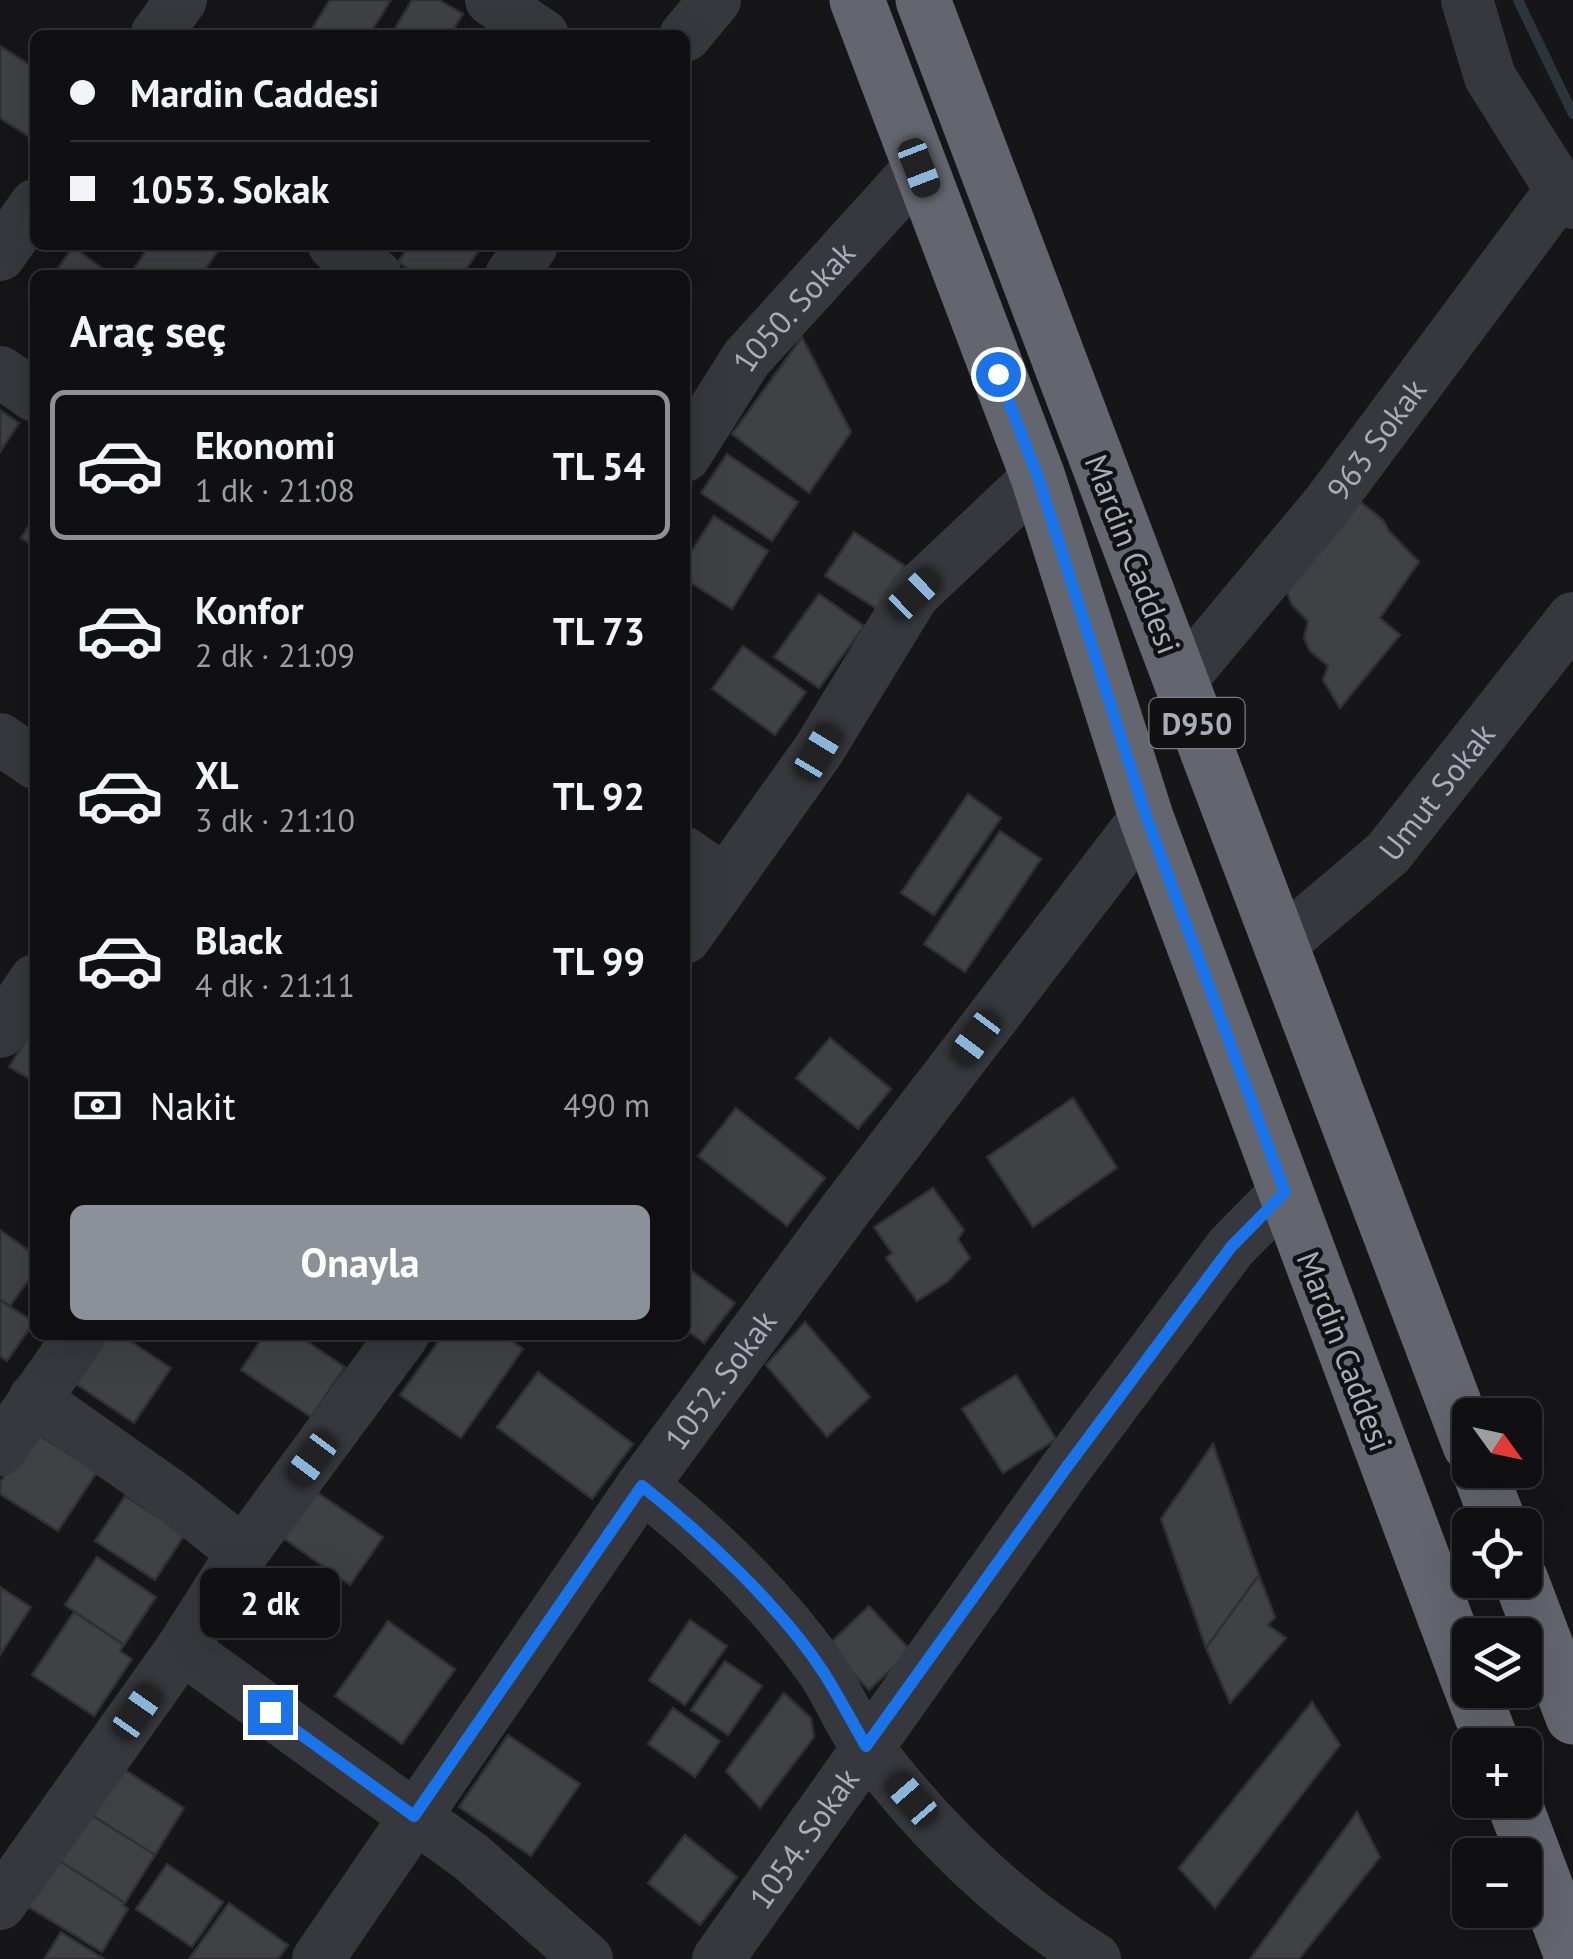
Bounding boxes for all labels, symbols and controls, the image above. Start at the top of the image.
text: Mardin Caddesi [130,68,379,117]
car [894,135,944,201]
text: 1053. Sokak [130,164,329,213]
street label: 1050. Sokak [722,232,864,380]
text: Araç seç [70,301,226,359]
route start [976,352,1021,397]
street label: 963 Sokak [1317,369,1435,508]
icon: car [75,420,165,510]
text: Ekonomi [195,420,335,469]
text: TL 54 [553,441,645,490]
street label: Mardin Caddesi [1076,448,1190,660]
text: 1 dk · 21:08 [195,469,355,511]
car [882,562,946,626]
icon: car [75,585,165,675]
text: Konfor [195,585,304,634]
text: TL 73 [553,606,645,655]
text: 2 dk · 21:09 [195,634,355,676]
road number: D950 [1150,698,1244,748]
street label: Umut Sokak [1369,714,1504,869]
car [790,719,846,785]
icon: car [75,750,165,840]
text: XL [195,750,239,799]
text: TL 92 [553,771,645,820]
text: 3 dk · 21:10 [195,799,355,841]
icon: car [75,915,165,1005]
text: Black [195,915,283,964]
text: TL 99 [553,936,645,985]
text: 4 dk · 21:11 [195,964,355,1006]
car [946,1005,1006,1071]
icon: cash [70,1078,125,1133]
text: Nakit [150,1081,236,1130]
text: 490 m [563,1084,650,1126]
button: Onayla [70,1205,650,1320]
street label: Mardin Caddesi [1288,1245,1402,1457]
street label: 1052. Sokak [655,1301,786,1458]
north arrow [1452,1398,1542,1488]
map controls [1452,1398,1542,1928]
car [282,1426,342,1492]
button: locate [1452,1508,1542,1598]
callout: 2 dk [200,1567,340,1637]
text: 2 dk [240,1582,300,1624]
button: layers [1452,1618,1542,1708]
car [108,1679,166,1745]
route end [248,1690,293,1735]
button: + [1452,1728,1542,1818]
street label: 1054. Sokak [739,1759,868,1917]
car [881,1767,943,1831]
button: − [1452,1838,1542,1928]

